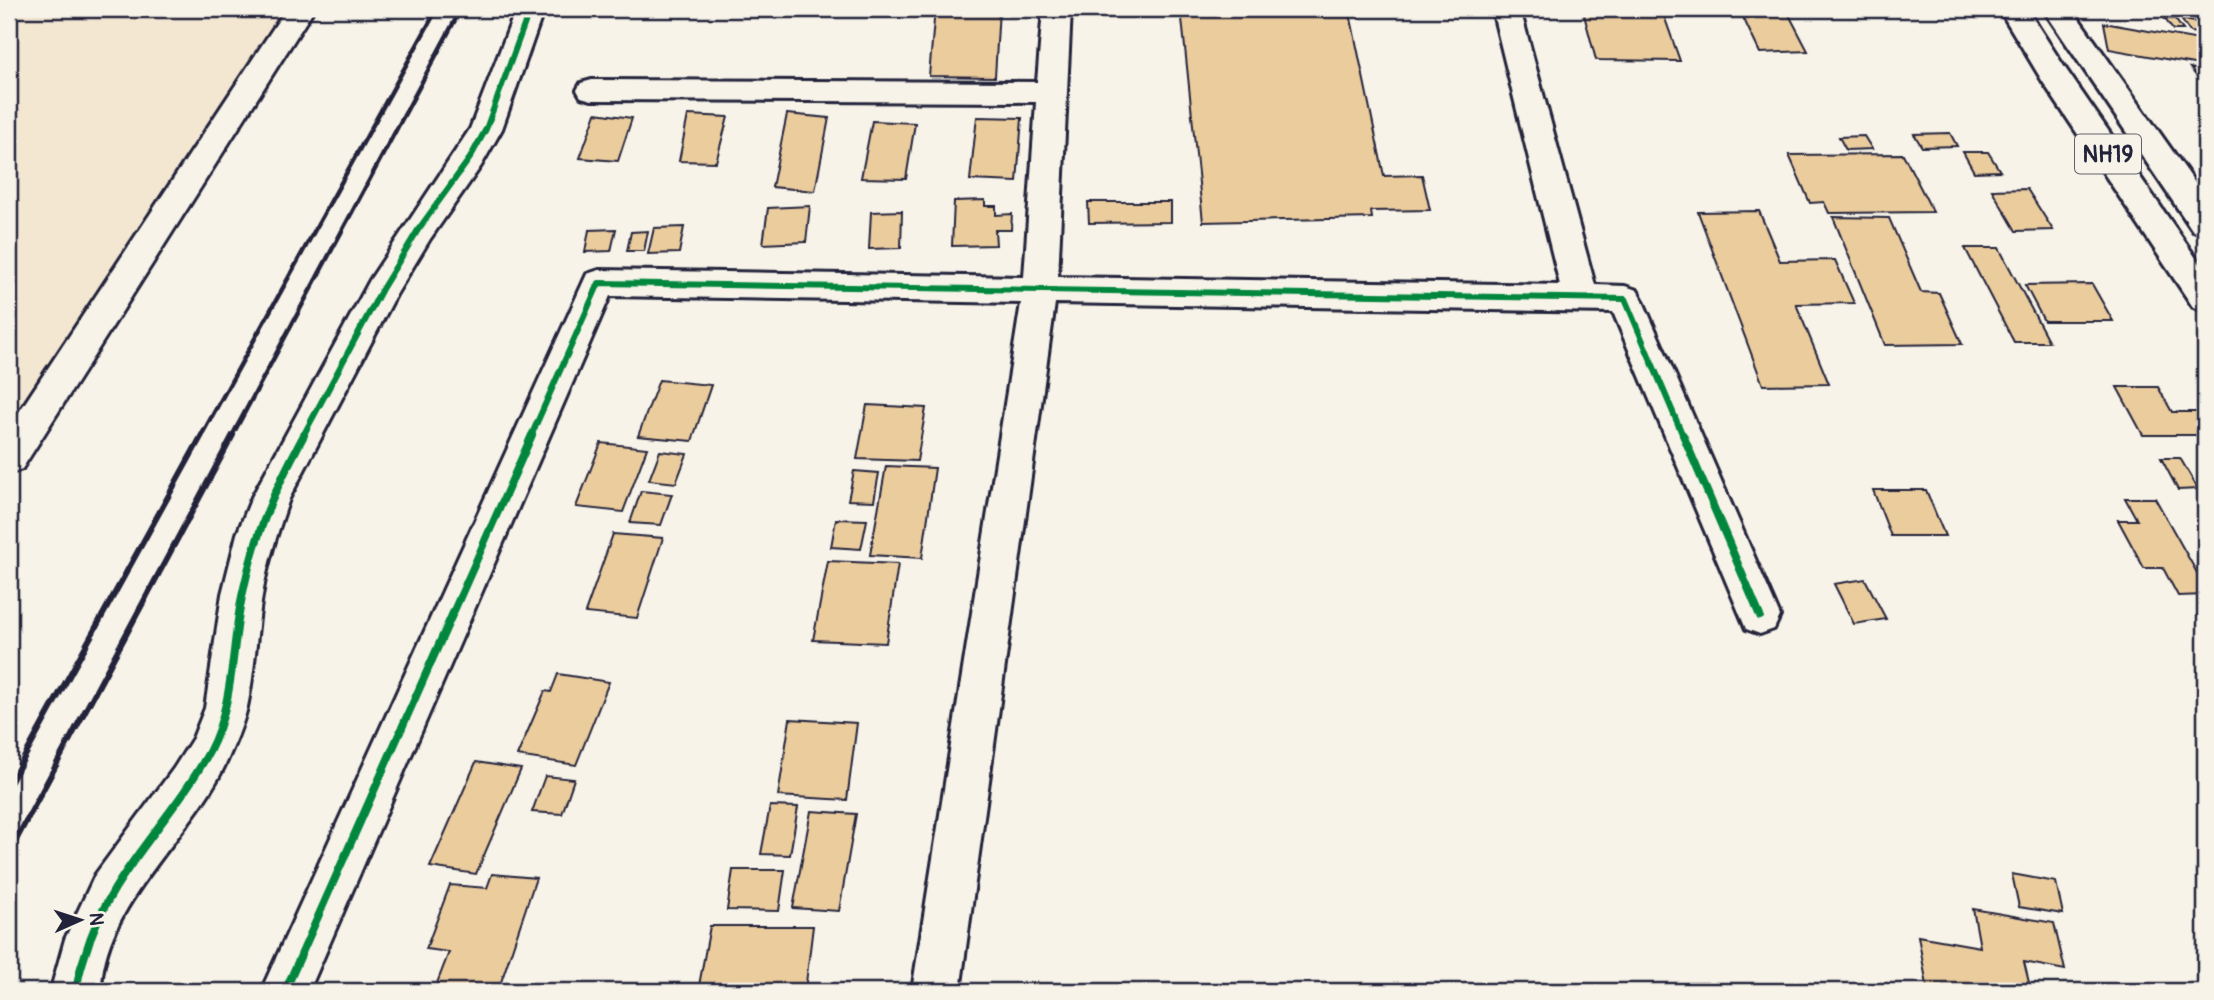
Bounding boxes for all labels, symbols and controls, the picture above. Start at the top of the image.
road number: NH19 [2075,134,2141,174]
north arrow [46,884,116,954]
text: N [84,912,108,926]

